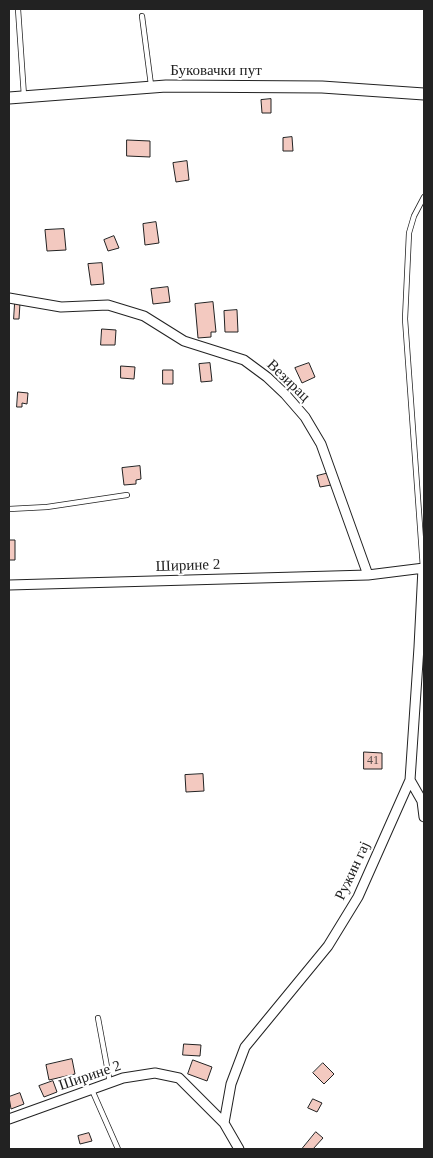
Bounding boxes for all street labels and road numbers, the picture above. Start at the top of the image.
street label: Буковачки пут [170,62,262,80]
street label: Везирац [263,356,313,406]
street label: Ширине 2 [155,556,221,576]
street label: Ружин гај [332,839,374,903]
street label: Ширине 2 [57,1057,123,1095]

